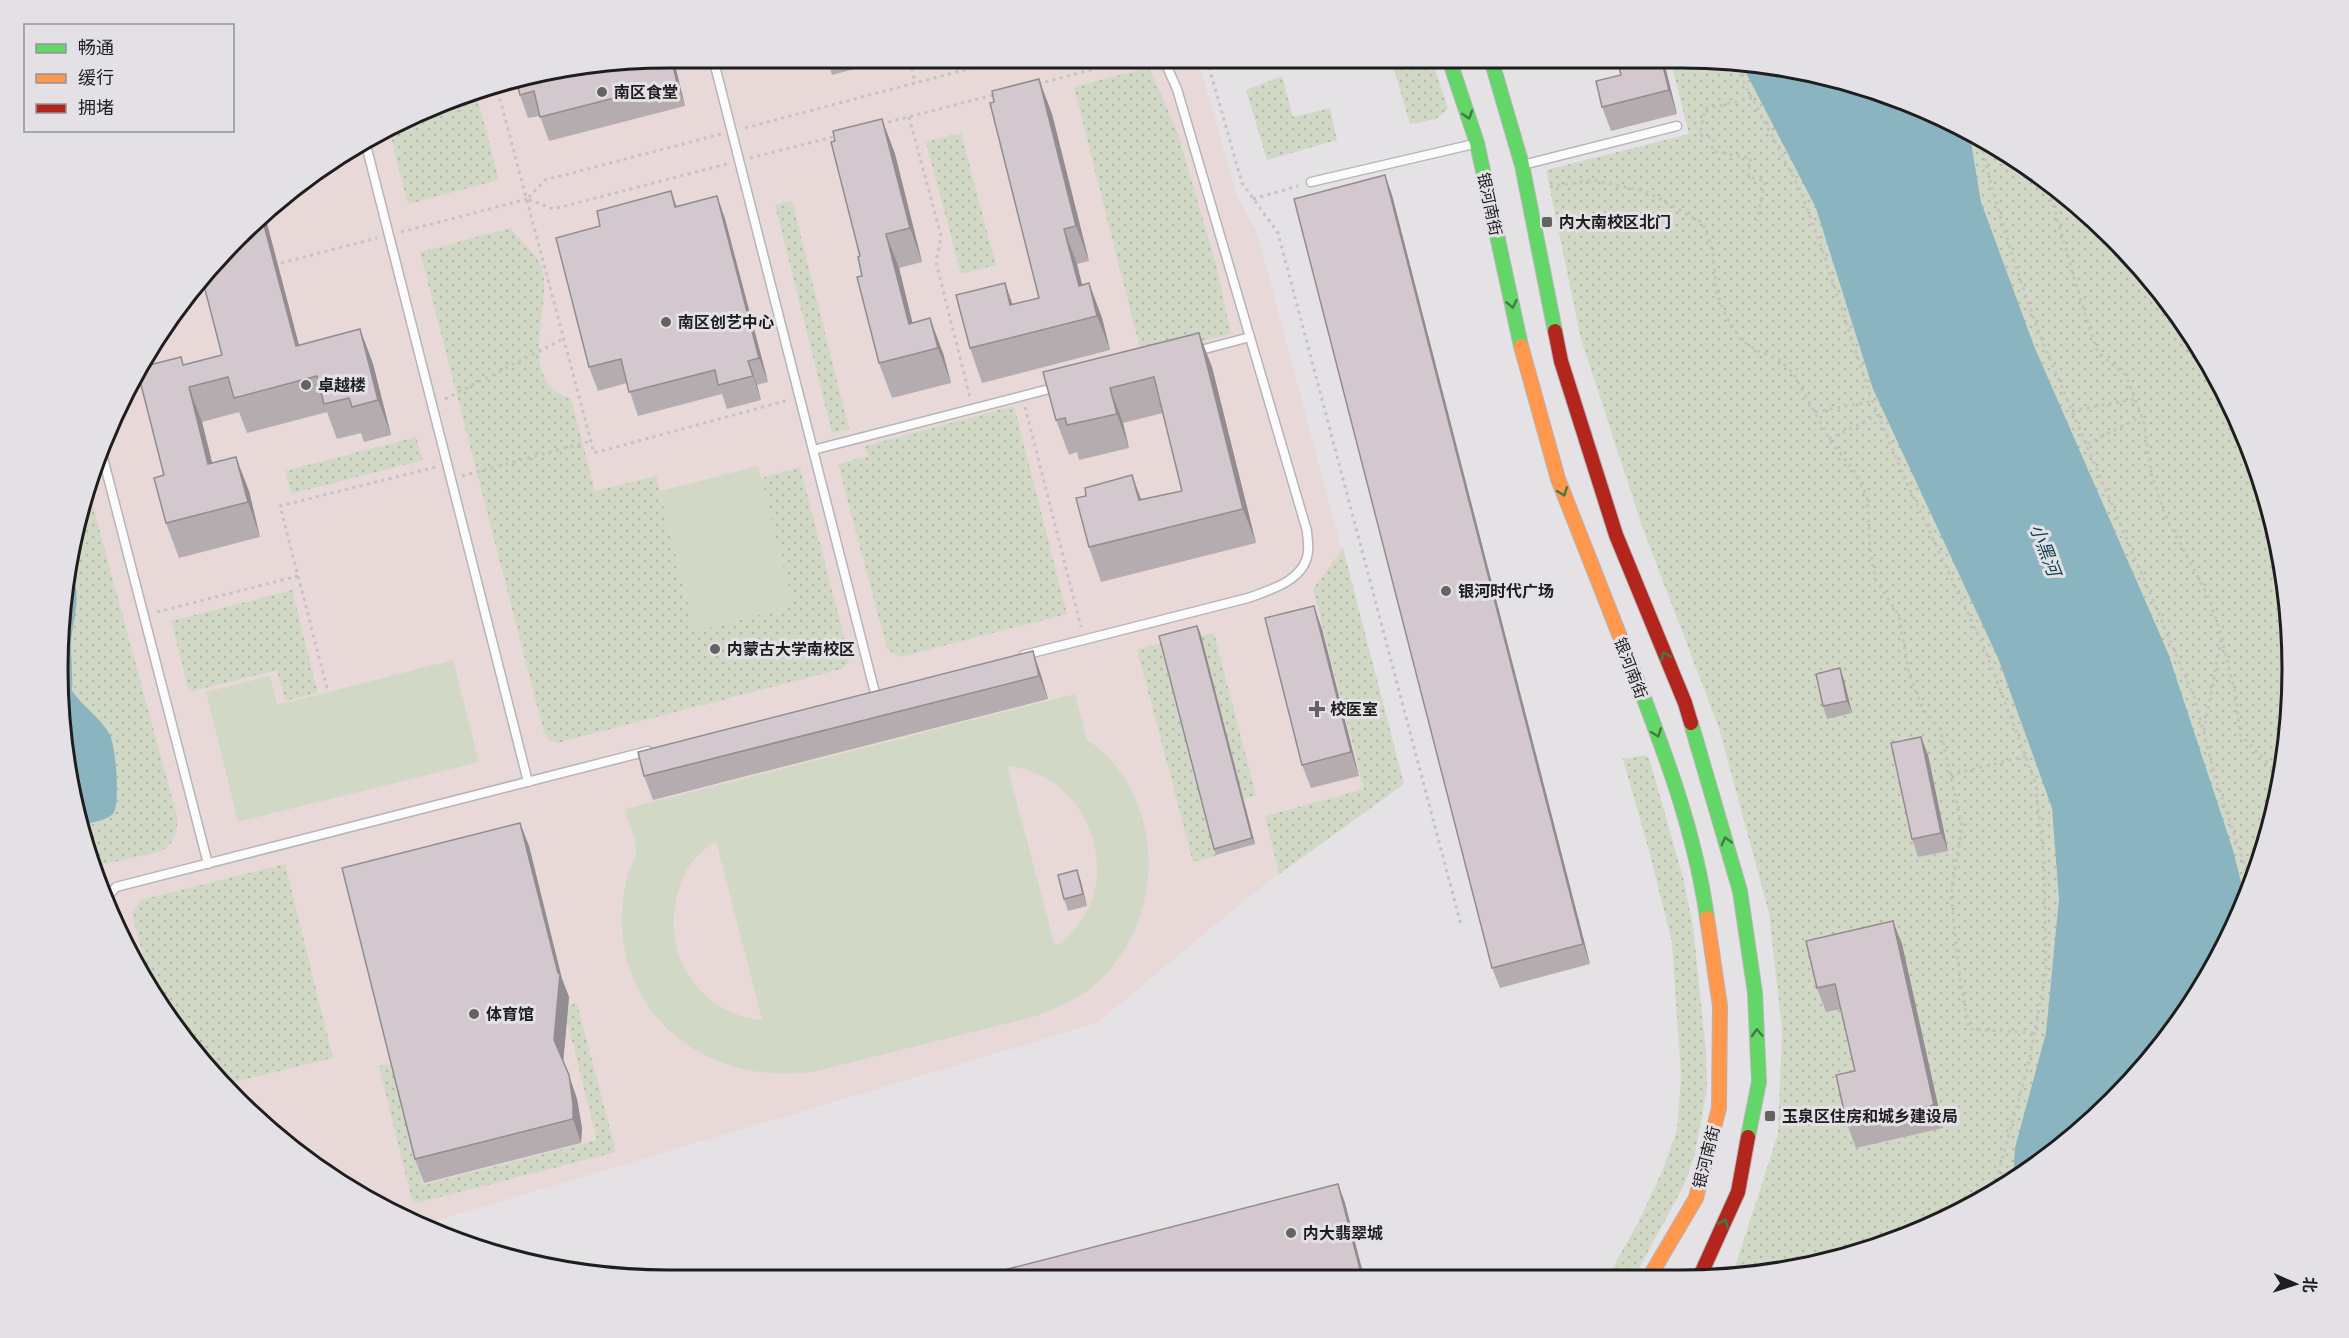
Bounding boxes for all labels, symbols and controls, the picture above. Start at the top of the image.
legend [24,24,234,132]
text: 畅通 [78,36,114,58]
text: 缓行 [78,66,114,88]
place label: 南区食堂 [614,82,678,102]
marker: 南区食堂 [595,85,609,99]
text: 拥堵 [78,96,114,118]
one-way arrow [1461,109,1473,120]
street label: 银河南街 [1474,171,1506,237]
place label: 内大南校区北门 [1559,212,1671,232]
marker: 内大南校区北门 [1540,215,1554,229]
one-way arrow [1504,299,1517,309]
place label: 南区创艺中心 [678,312,774,332]
marker: 南区创艺中心 [659,315,673,329]
place label: 卓越楼 [318,375,366,395]
marker: 卓越楼 [299,378,313,392]
one-way arrow [1556,486,1568,497]
water label: 小黑河 [2026,520,2067,582]
place label: 银河时代广场 [1458,581,1554,601]
marker: 银河时代广场 [1439,584,1453,598]
street label: 银河南街 [1610,635,1652,701]
place label: 内蒙古大学南校区 [727,639,855,659]
marker: 内蒙古大学南校区 [708,642,722,656]
one-way arrow [1660,651,1672,662]
place label: 校医室 [1330,699,1378,719]
marker: 校医室 [1308,700,1326,718]
one-way arrow [1650,726,1662,737]
one-way arrow [1721,836,1733,847]
place label: 体育馆 [486,1004,534,1024]
marker: 体育馆 [467,1007,481,1021]
one-way arrow [1750,1028,1763,1037]
place label: 玉泉区住房和城乡建设局 [1782,1106,1958,1126]
marker: 玉泉区住房和城乡建设局 [1763,1109,1777,1123]
street label: 银河南街 [1689,1124,1723,1190]
one-way arrow [1717,1218,1729,1229]
place label: 内大翡翠城 [1303,1223,1383,1243]
marker: 内大翡翠城 [1284,1226,1298,1240]
north arrow [2265,1254,2325,1314]
text: 北 [2300,1276,2320,1293]

